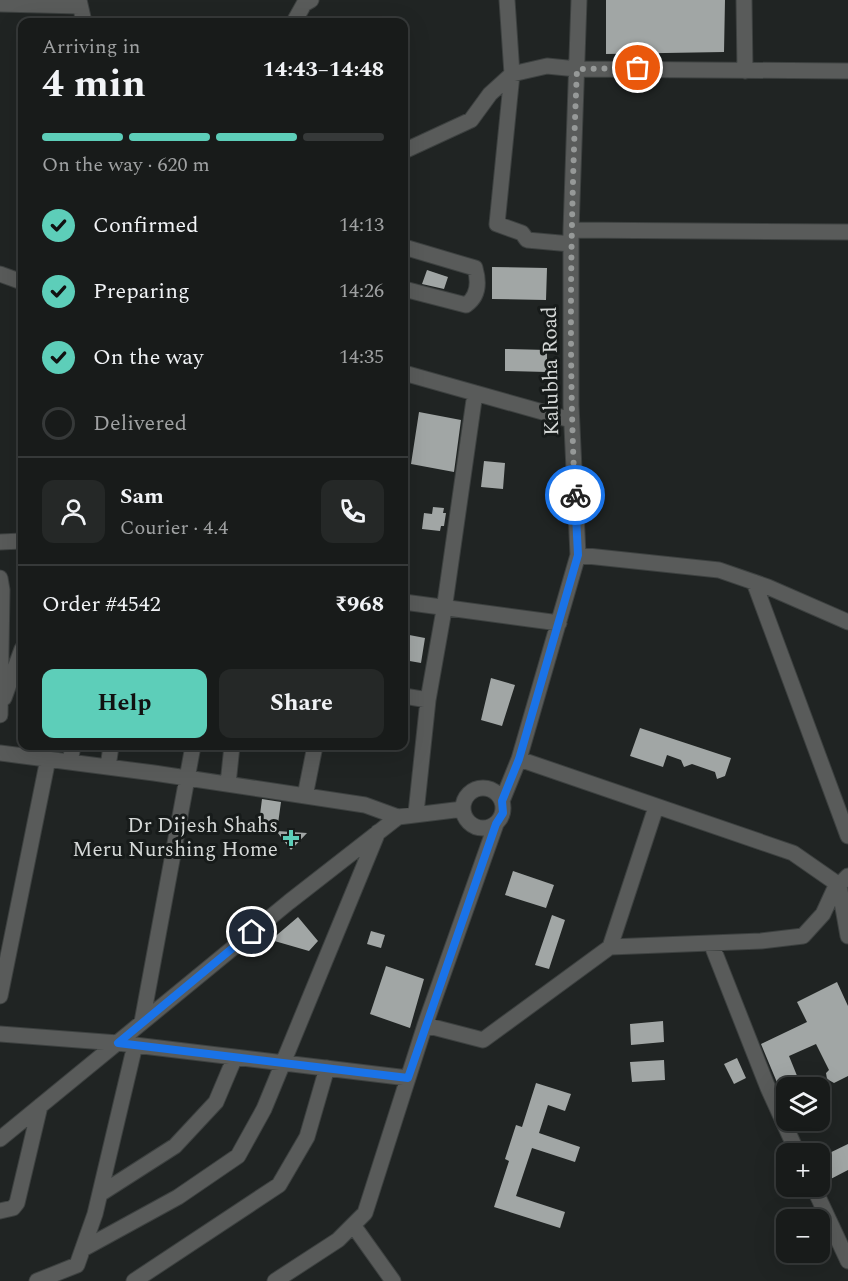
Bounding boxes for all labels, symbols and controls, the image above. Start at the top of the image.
text: Arriving in [42,32,140,62]
pin [612,42,663,93]
icon: bag [621,51,654,84]
text: 14:43–14:48 [262,53,384,86]
text: 4 min [42,55,146,114]
text: On the way · 620 m [42,150,210,180]
icon: check [42,209,75,242]
text: Confirmed [93,209,199,242]
text: 14:13 [339,210,384,240]
icon: check [42,275,75,308]
text: Preparing [93,275,190,308]
text: 14:26 [339,276,384,306]
street label: Kalubha Road [534,306,568,436]
icon: check [42,341,75,374]
text: On the way [93,341,204,374]
text: 14:35 [339,342,384,372]
text: Delivered [93,407,187,440]
courier [545,465,605,525]
icon: bike [559,479,592,512]
button: person [42,480,105,543]
text: Sam [120,480,164,513]
button: phone [321,480,384,543]
text: Courier · 4.4 [120,513,228,543]
text: Order #4542 [42,588,161,621]
text: ₹968 [335,588,384,621]
button: Help [42,669,207,738]
button: Share [219,669,384,738]
place label: Dr Dijesh Shahs Meru Nurshing Home [72,810,278,866]
marker: Dr Dijesh Shahs Meru Nurshing Home [282,829,300,847]
pin [226,906,277,957]
icon: home [235,915,268,948]
map controls [776,1077,830,1263]
button: layers [776,1077,830,1131]
button: + [776,1143,830,1197]
button: − [776,1209,830,1263]

